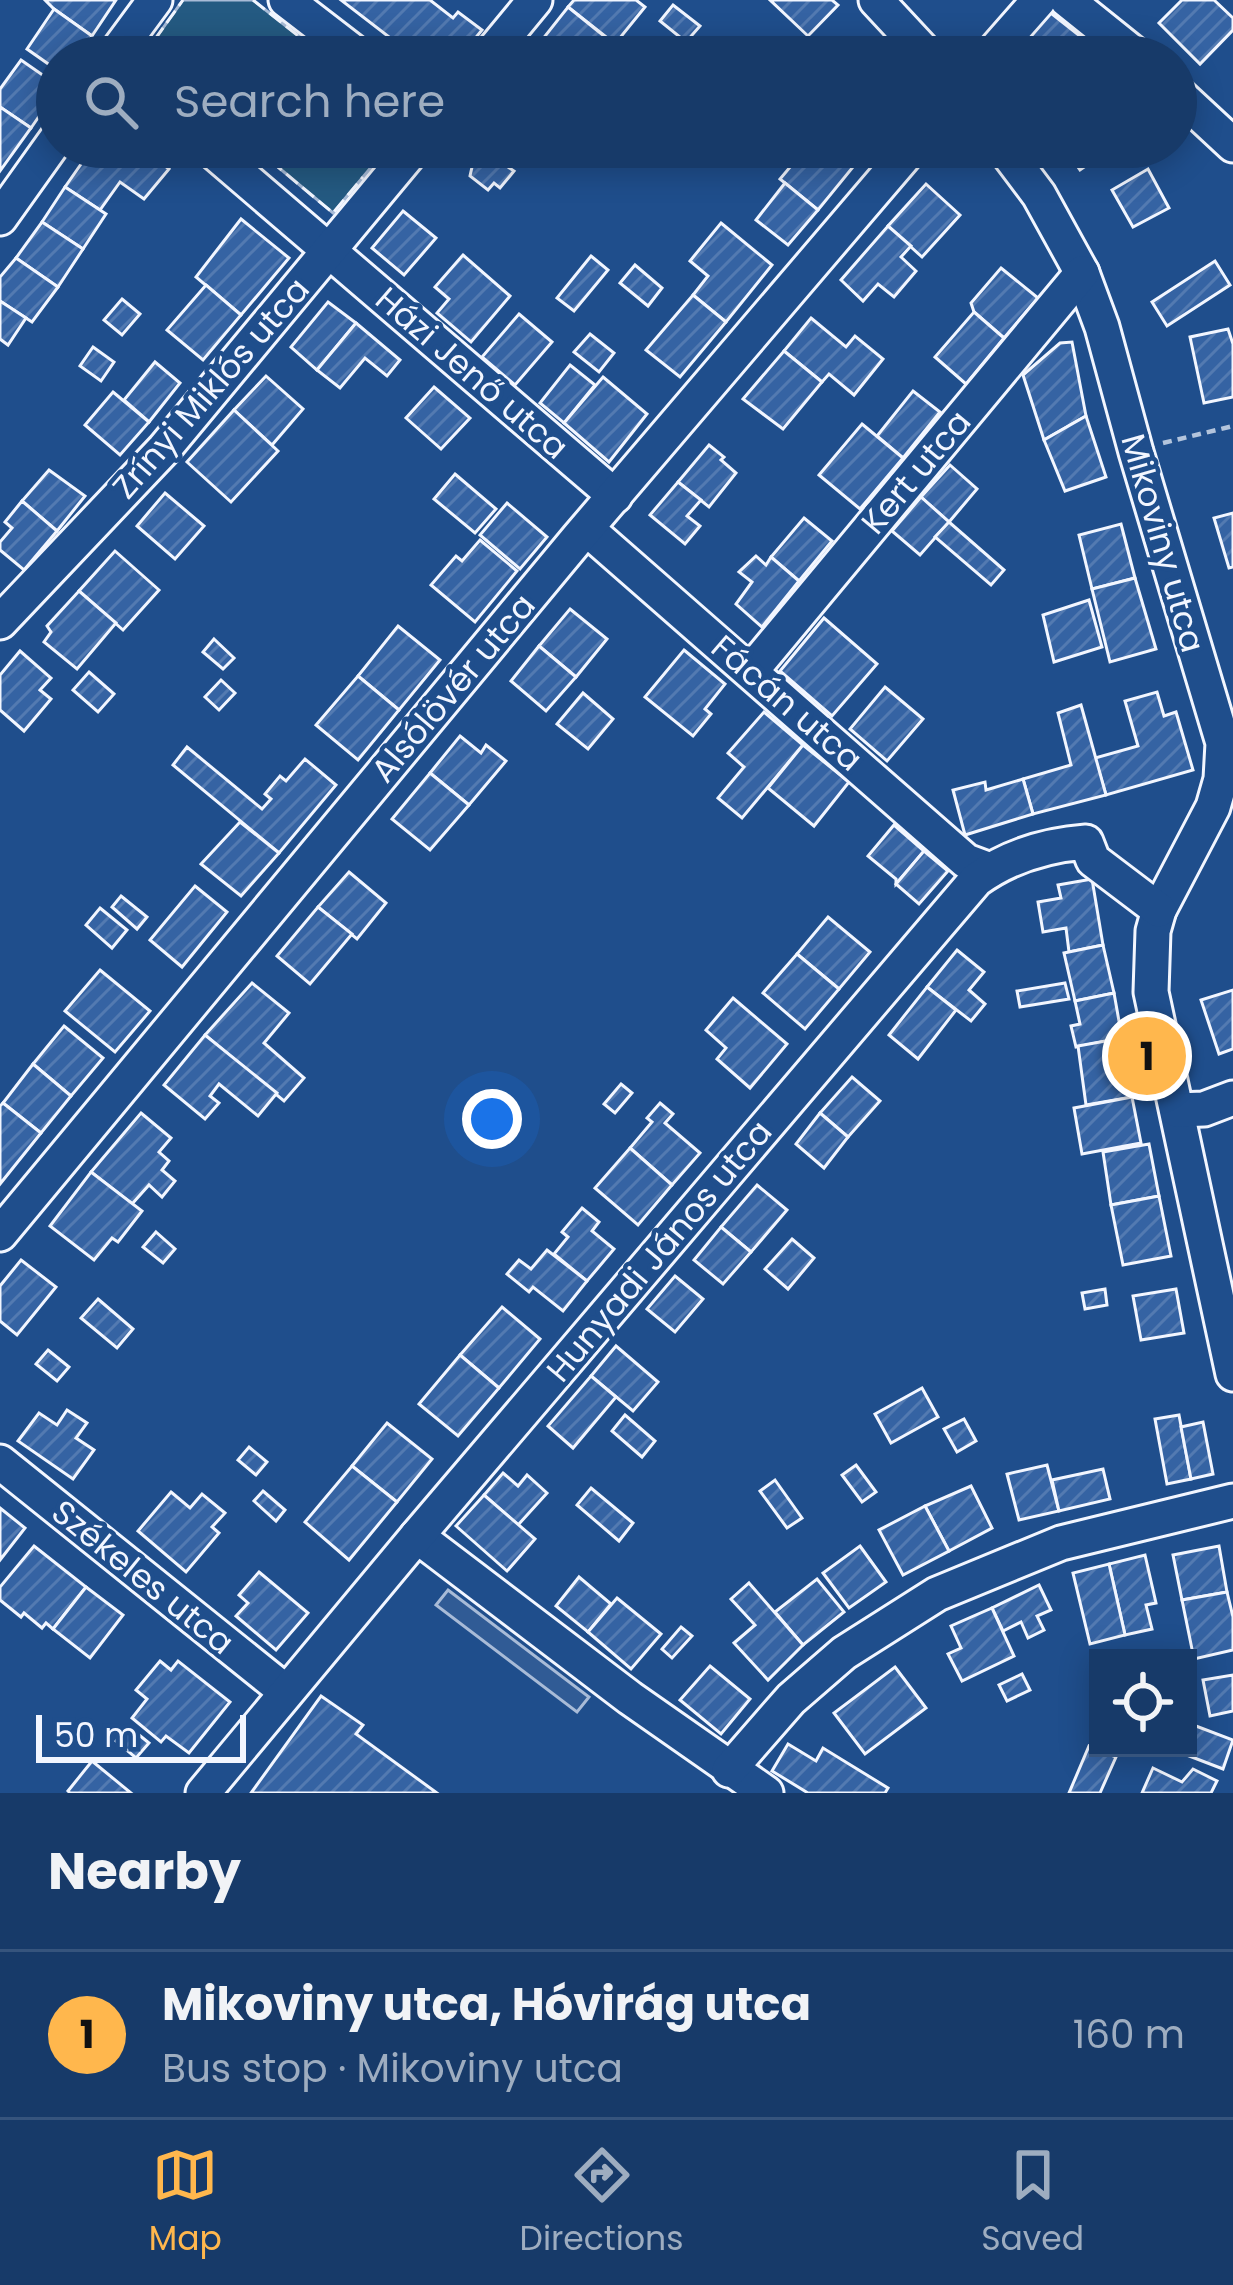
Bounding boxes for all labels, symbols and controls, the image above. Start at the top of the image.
search box [36,36,1197,168]
icon: search [78,69,144,135]
text: Search here [174,70,445,133]
street label: Zrínyi Miklós utca [102,267,320,509]
street label: Házi Jenő utca [365,276,579,470]
street label: Kert utca [850,400,982,544]
street label: Mikoviny utca [1109,428,1217,658]
street label: Alsólövér utca [360,583,546,793]
street label: Fácán utca [701,624,873,782]
pin: 1 [1108,1011,1186,1101]
your location [462,1089,522,1149]
street label: Hunyadi János utca [535,1110,783,1392]
street label: Székeles utca [42,1489,244,1665]
map controls [1089,1649,1197,1757]
button: locate [1089,1649,1197,1757]
scale bar [36,1709,246,1762]
text: 50 m [54,1712,138,1759]
text: Nearby [48,1835,241,1907]
text: Mikoviny utca, Hóvirág utca [162,1973,811,2036]
text: 1 [80,2007,94,2062]
text: 160 m [1073,2007,1185,2062]
text: Bus stop · Mikoviny utca [162,2041,623,2096]
tab: Map [149,2142,222,2264]
tab: Directions [520,2142,683,2264]
tab: Saved [981,2142,1084,2264]

